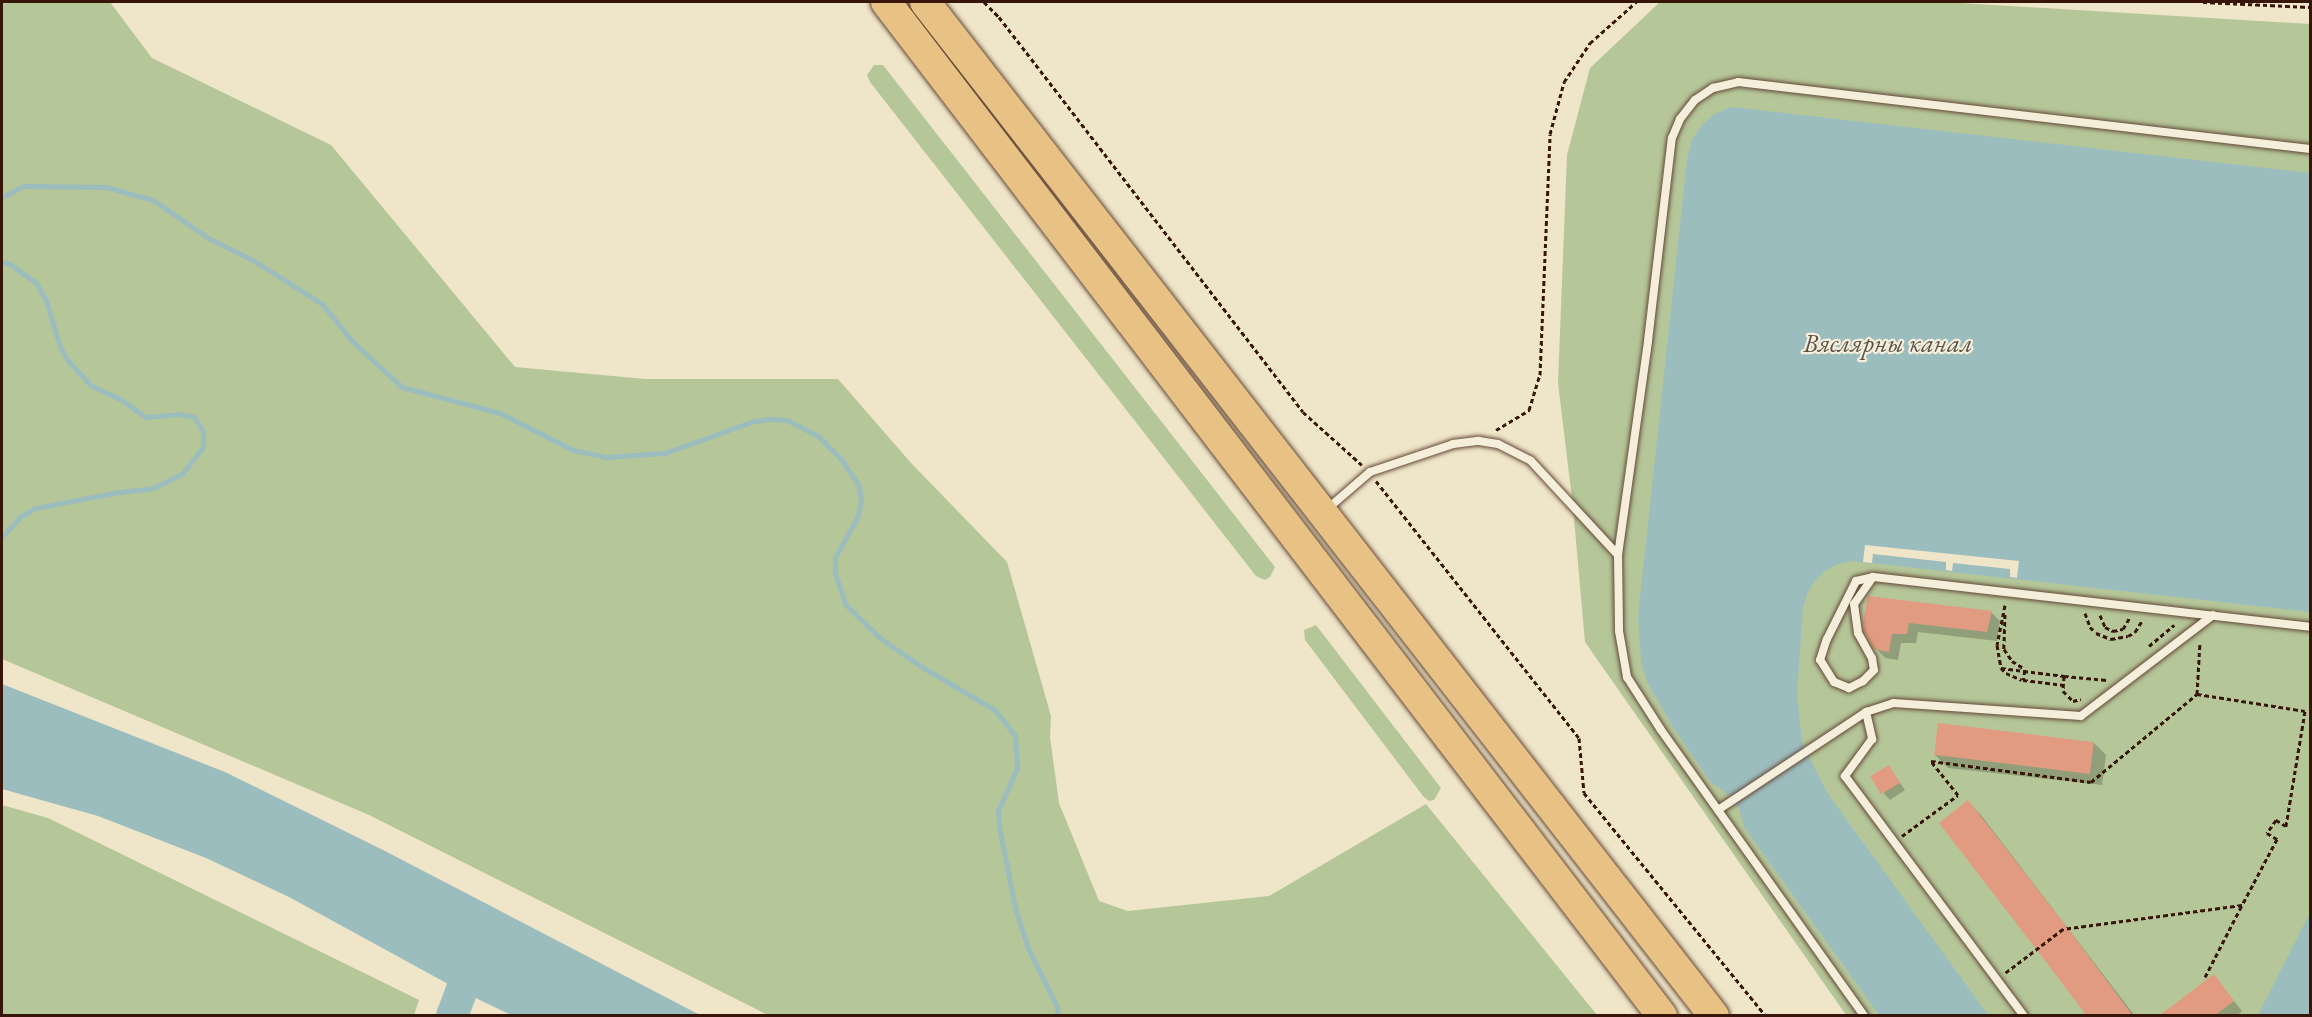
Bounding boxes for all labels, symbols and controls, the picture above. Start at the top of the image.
water label: Вяслярны канал [1803,328,1973,360]

